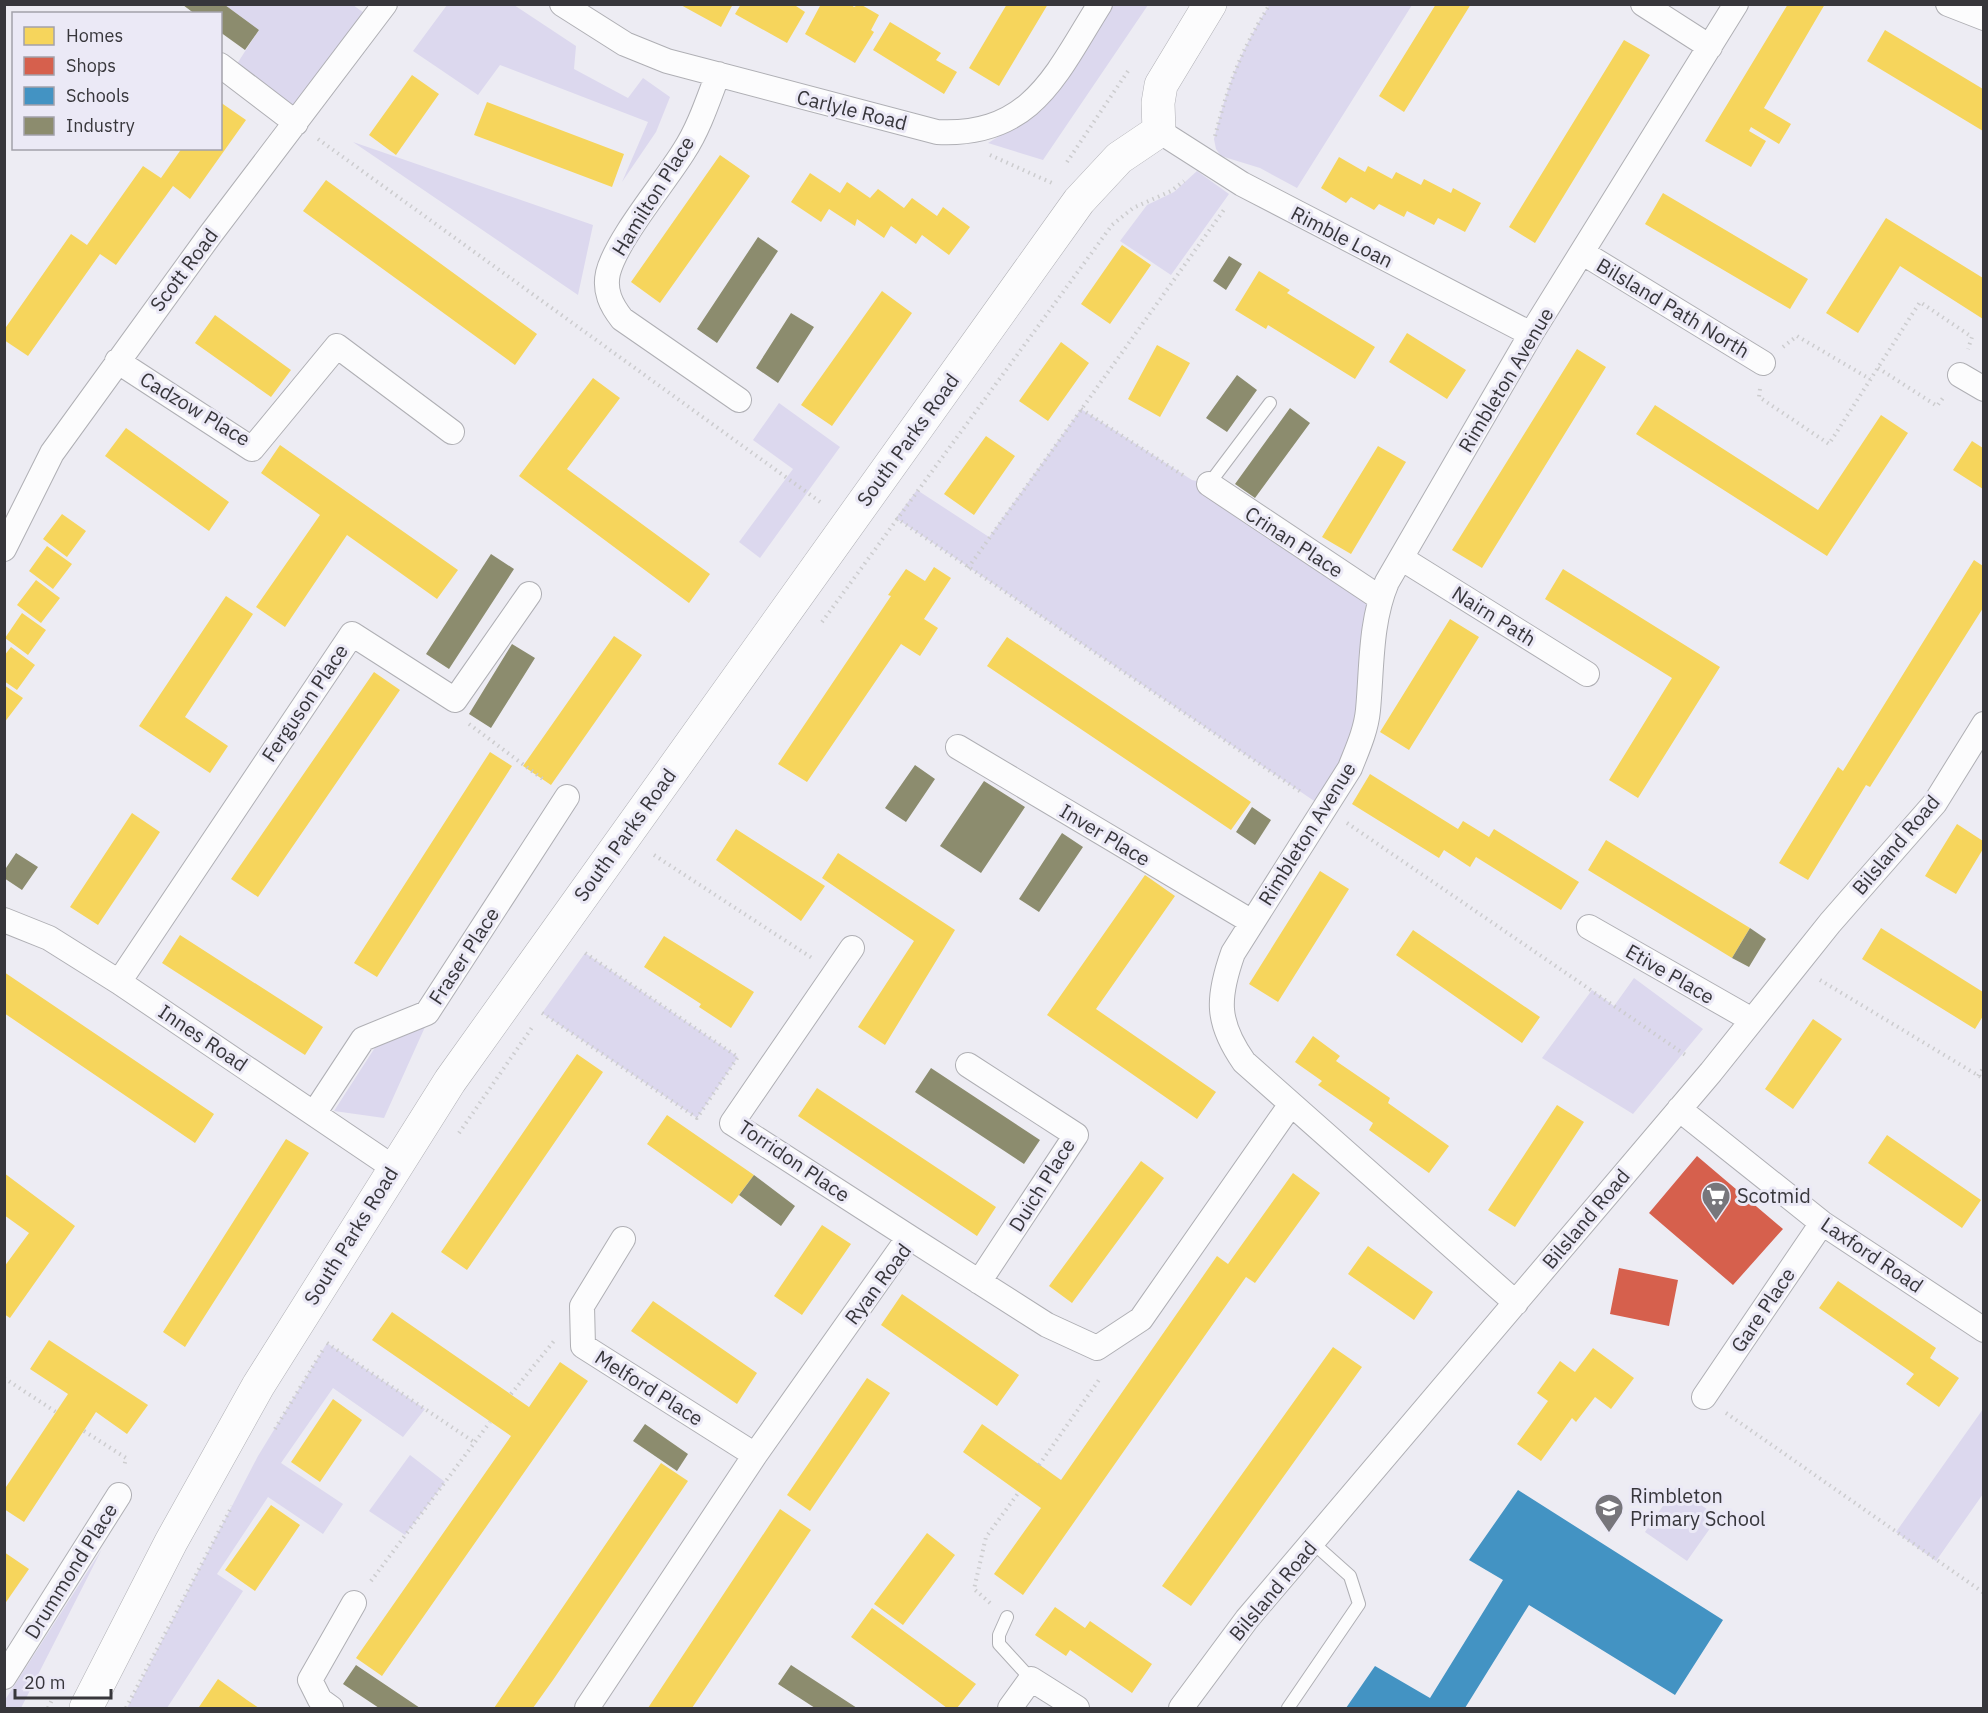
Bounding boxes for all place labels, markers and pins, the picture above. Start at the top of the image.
supermarket icon: Scotmid [1700,1180,1732,1222]
place label: Scotmid [1737,1182,1811,1209]
place label: Rimbleton Primary School [1630,1482,1766,1532]
school or university icon: Rimbleton Primary School [1593,1492,1625,1534]

